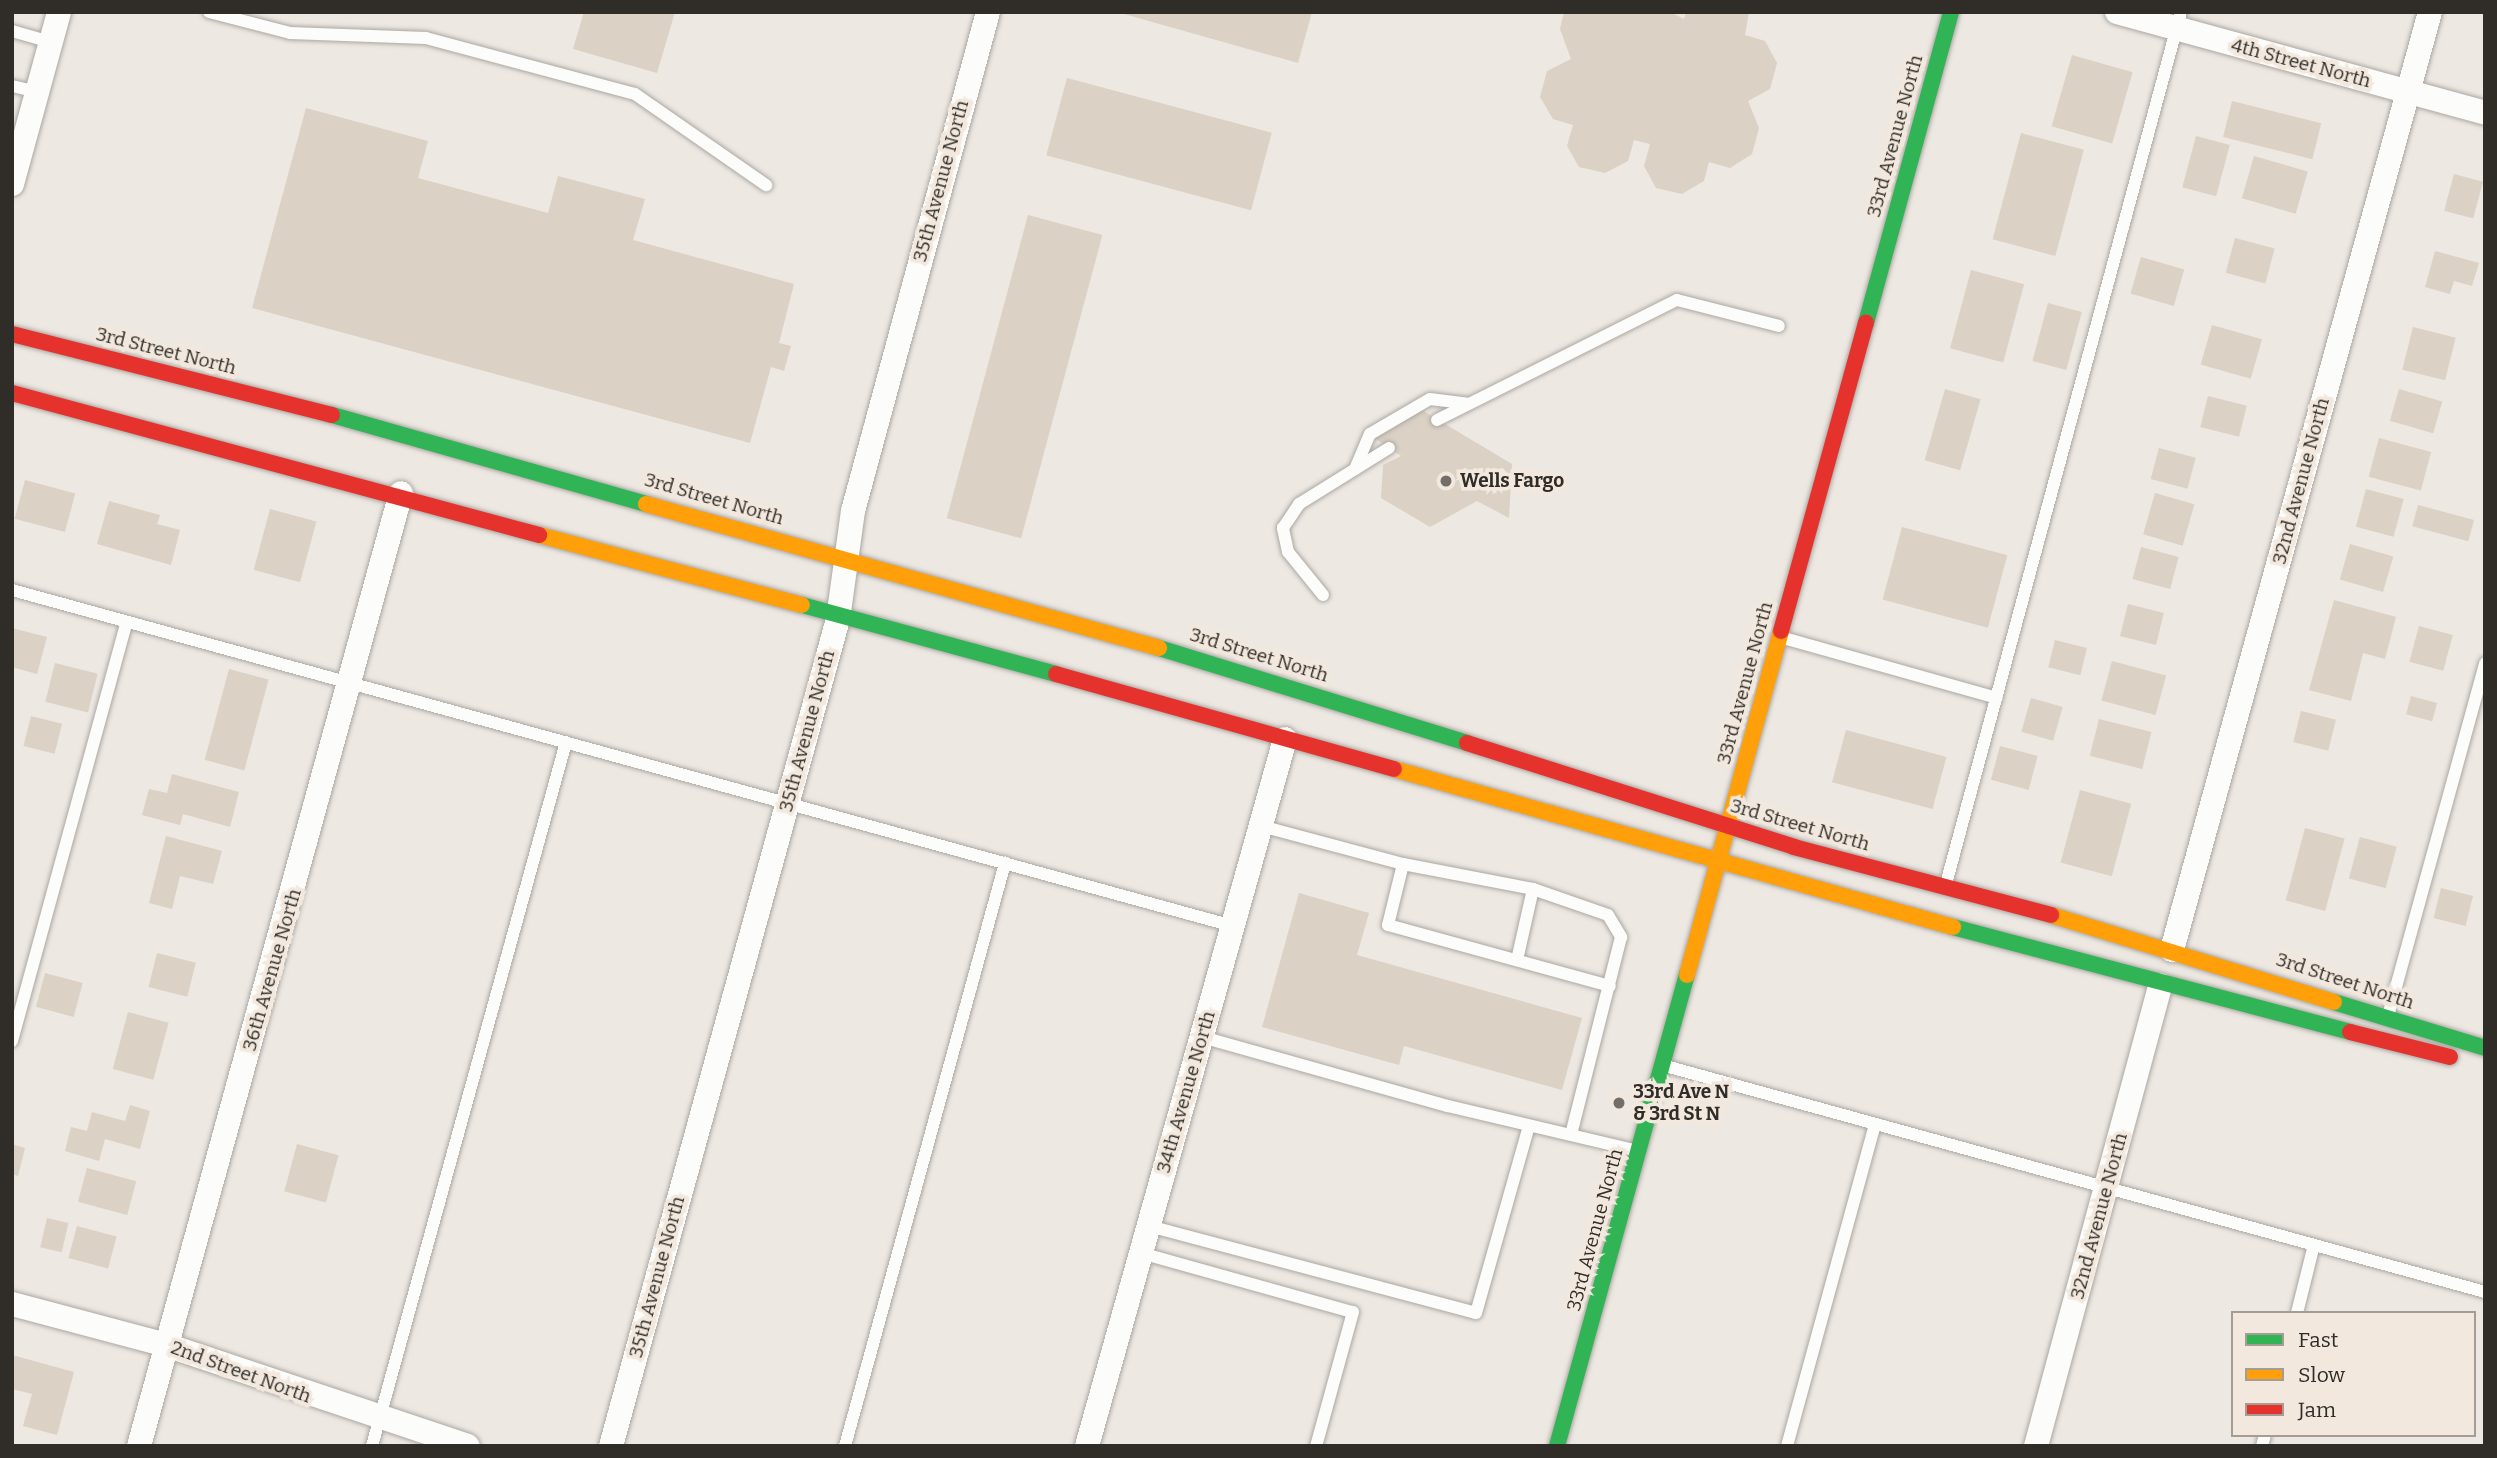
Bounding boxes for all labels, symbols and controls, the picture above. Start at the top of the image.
street label: 4th Street North [2229,33,2373,93]
street label: 33rd Avenue North [1862,52,1928,220]
street label: 35th Avenue North [908,98,974,264]
street label: 3rd Street North [94,323,238,379]
street label: 32nd Avenue North [2268,395,2334,567]
street label: 3rd Street North [642,468,786,530]
place label: Wells Fargo [1460,470,1564,492]
marker: Wells Fargo [1438,473,1454,489]
street label: 33rd Avenue North [1712,599,1778,767]
street label: 3rd Street North [1187,623,1331,687]
street label: 35th Avenue North [774,648,840,814]
street label: 3rd Street North [1728,794,1872,856]
street label: 36th Avenue North [238,886,306,1054]
street label: 3rd Street North [2273,948,2417,1014]
street label: 34th Avenue North [1152,1008,1220,1176]
place label: 33rd Ave N & 3rd St N [1633,1081,1729,1125]
marker: 33rd Ave N & 3rd St N [1611,1095,1627,1111]
street label: 32nd Avenue North [2066,1130,2132,1302]
street label: 33rd Avenue North [1562,1146,1628,1314]
street label: 35th Avenue North [624,1194,690,1360]
legend [2231,1311,2476,1437]
text: Fast [2298,1327,2338,1353]
street label: 2nd Street North [168,1336,314,1408]
text: Slow [2298,1362,2345,1388]
text: Jam [2298,1397,2336,1423]

